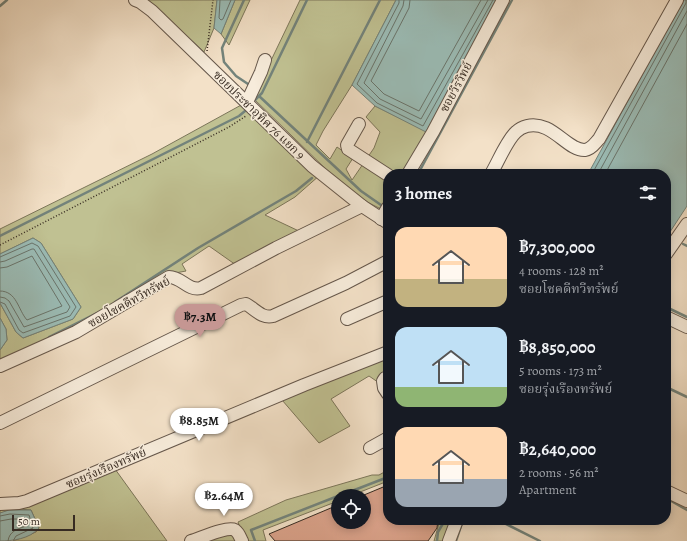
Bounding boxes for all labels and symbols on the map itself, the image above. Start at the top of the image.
street label: ซอยวีรวิทย์ [436,59,476,115]
street label: ซอยประชาอุทิศ 76 แยก 9 [210,67,308,163]
street label: ซอยโชคดีทวีทรัพย์ [84,272,173,331]
pin: ฿7.3M [172,304,228,338]
pin: ฿8.85M [166,408,232,442]
street label: ซอยรุ่งเรืองทรัพย์ [63,444,149,492]
pin: ฿2.64M [191,483,257,517]
scale bar [12,513,75,532]

